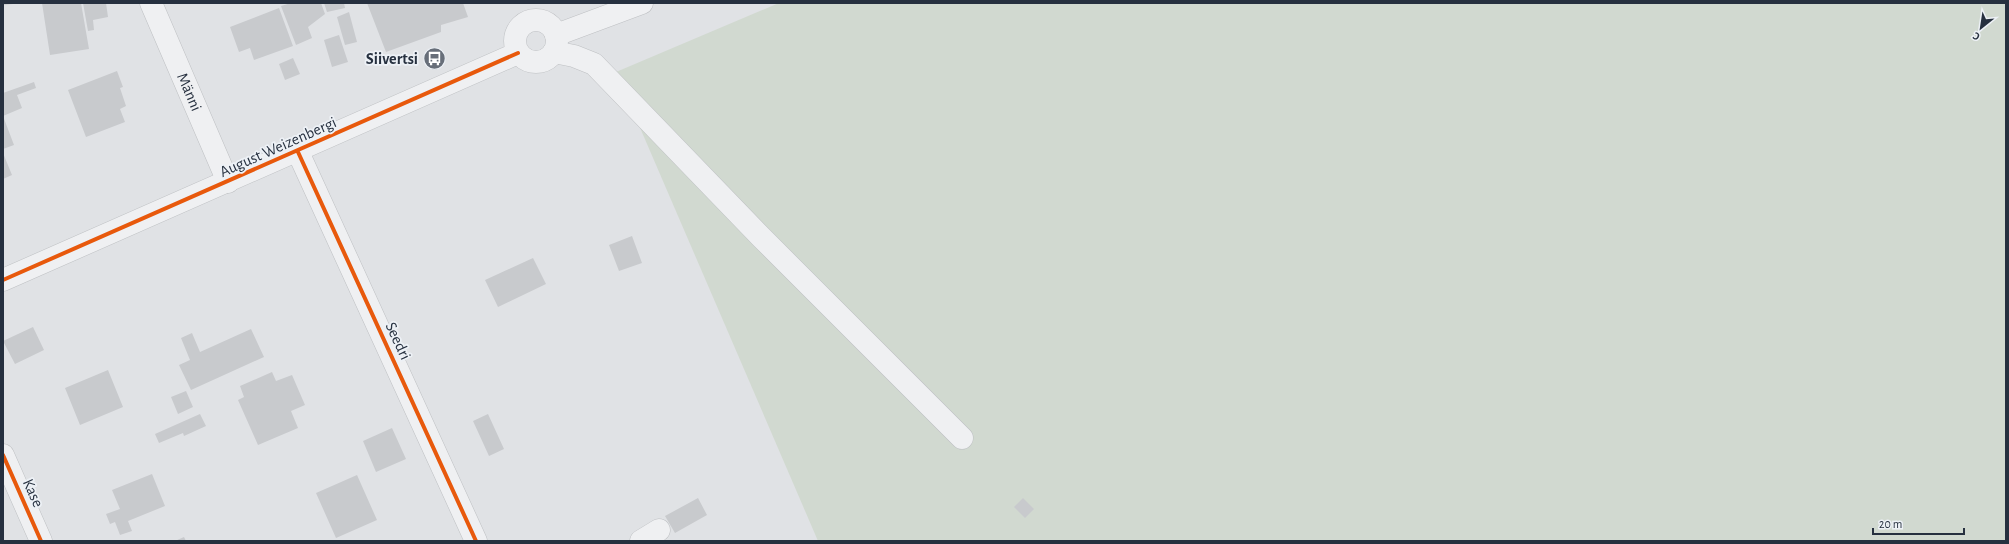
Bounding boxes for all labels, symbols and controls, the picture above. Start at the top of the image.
north arrow [1961,8,2001,48]
text: С [1971,30,1982,43]
bus stop icon: Siivertsi [421,46,447,72]
place label: Siivertsi [366,51,418,67]
street label: Männi [174,71,205,114]
street label: August Weizenbergi [217,114,339,180]
street label: Seedri [382,320,414,362]
street label: Kase [20,476,46,510]
scale bar [1873,510,1964,536]
text: 20 m [1879,518,1902,530]

